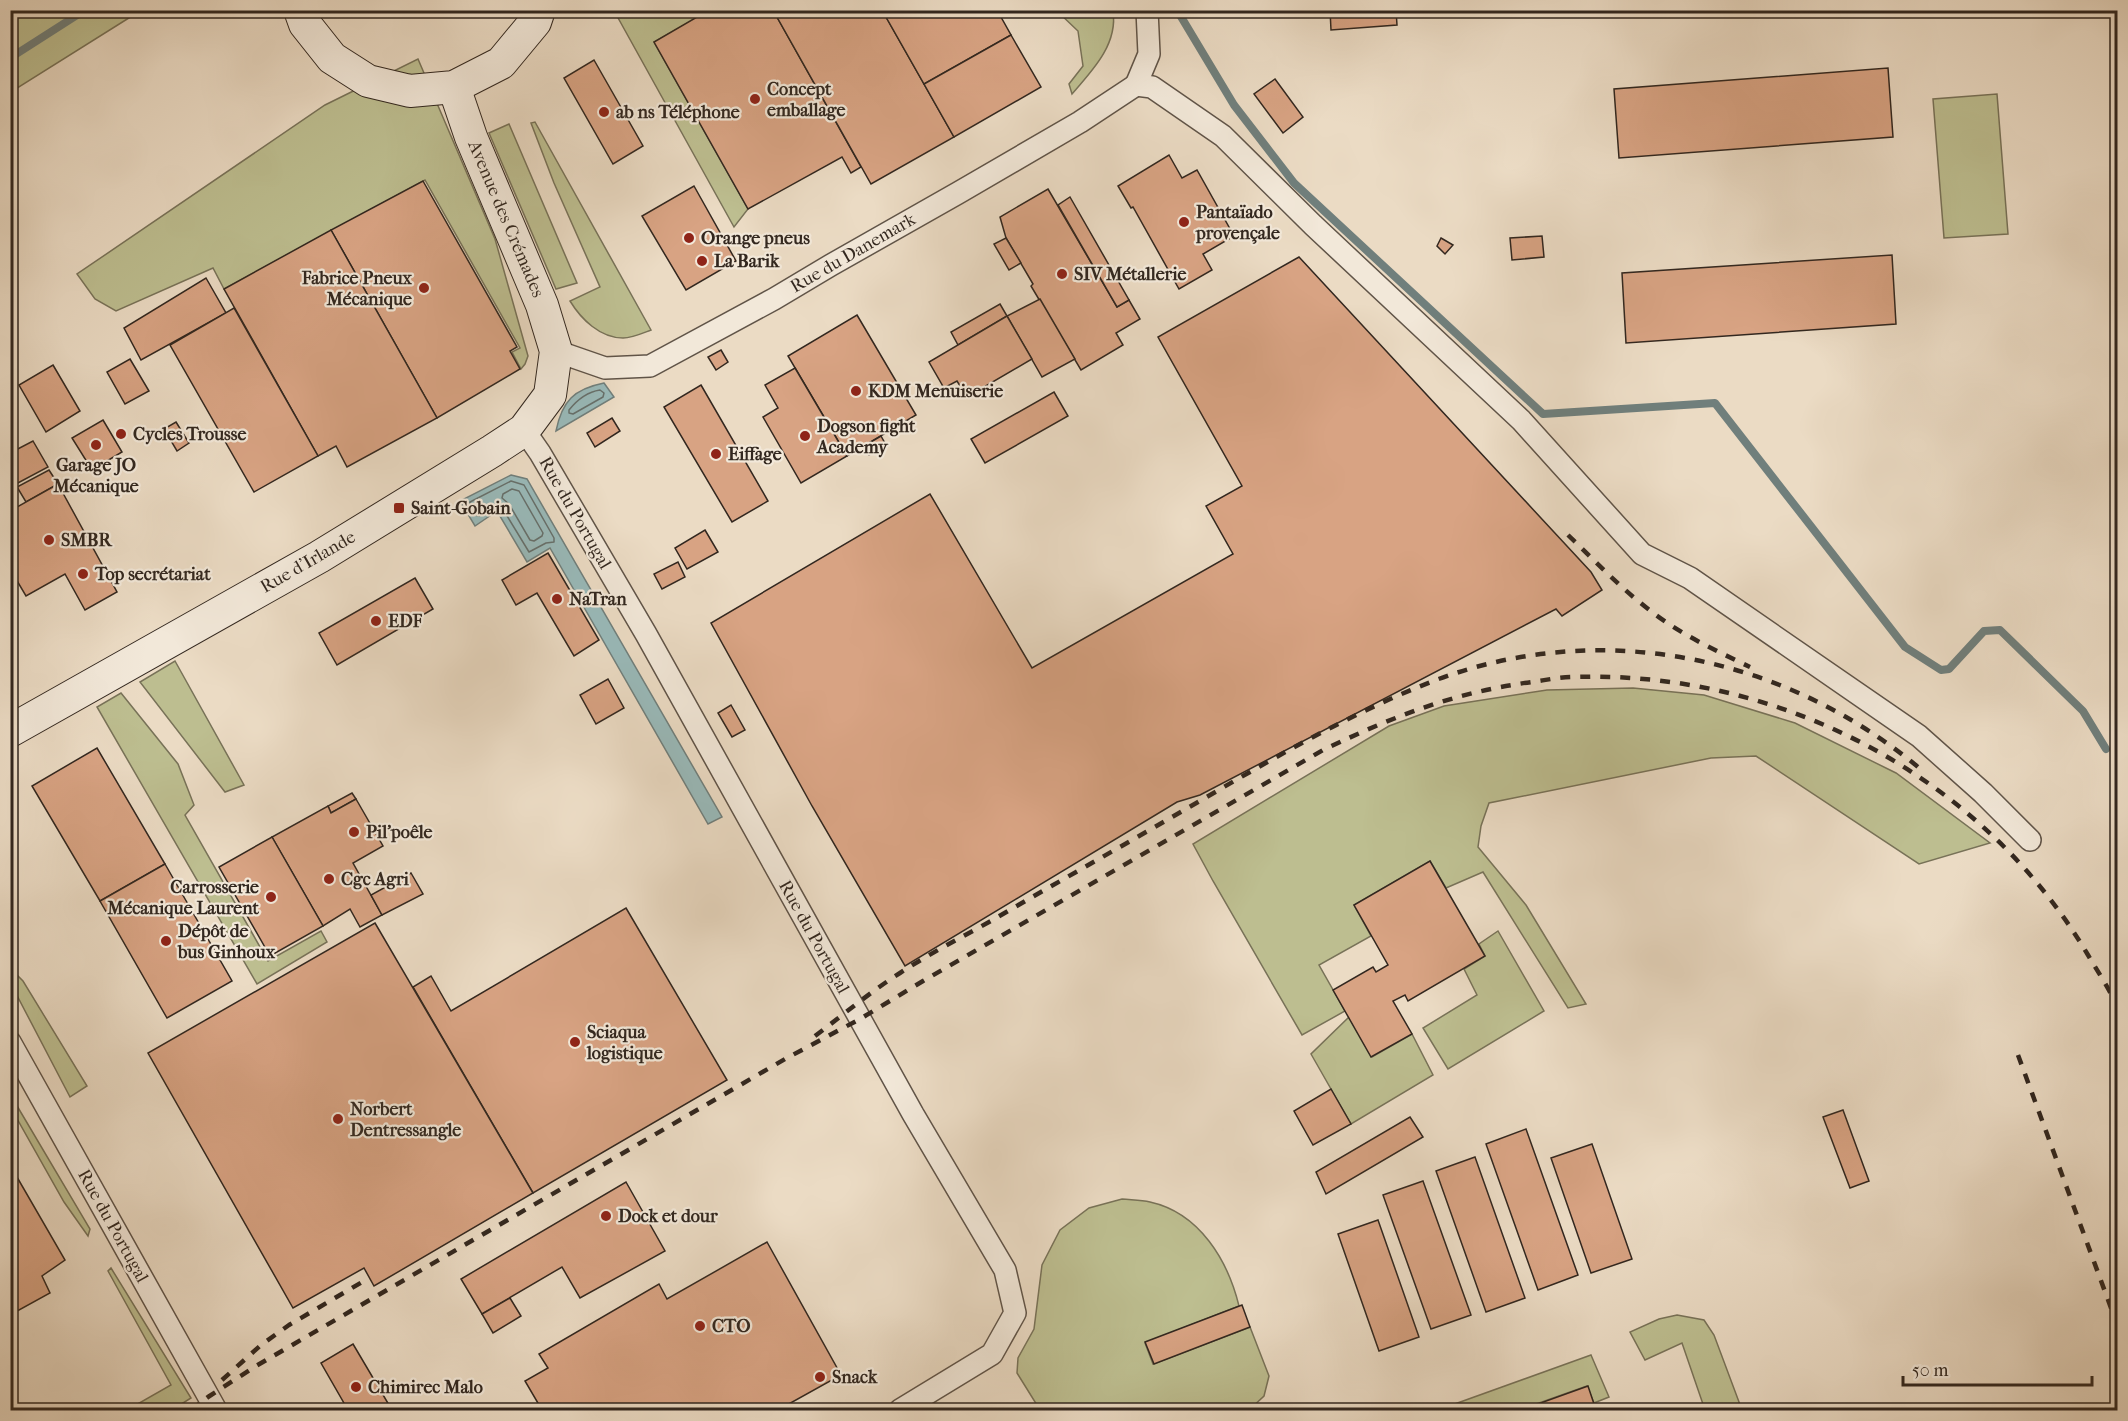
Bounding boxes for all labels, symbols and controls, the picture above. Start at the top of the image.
place label: Concept emballage [767,79,845,121]
marker: Concept emballage [748,92,762,106]
place label: ab ns Téléphone [616,102,740,123]
marker: ab ns Téléphone [597,105,611,119]
street label: Avenue des Crémades [463,137,549,301]
place label: Pantaïado provençale [1195,202,1280,244]
street label: Rue du Danemark [787,208,920,297]
marker: Pantaïado provençale [1177,215,1191,229]
place label: Orange pneus [701,228,810,249]
marker: Orange pneus [682,231,696,245]
place label: La Barik [714,251,780,272]
marker: La Barik [695,254,709,268]
place label: SIV Métallerie [1074,264,1186,285]
marker: SIV Métallerie [1055,267,1069,281]
place label: Fabrice Pneux Mécanique [301,268,413,310]
marker: Fabrice Pneux Mécanique [417,281,431,295]
place label: KDM Menuiserie [868,381,1003,402]
marker: KDM Menuiserie [849,384,863,398]
place label: Dogson fight Academy [816,416,916,458]
place label: Cycles Trousse [133,424,246,445]
marker: Cycles Trousse [114,427,128,441]
marker: Dogson fight Academy [798,429,812,443]
marker: Garage JO Mécanique [89,438,103,452]
place label: Eiffage [728,444,782,465]
marker: Eiffage [709,447,723,461]
street label: Rue du Portugal [534,453,616,573]
place label: Garage JO Mécanique [52,455,139,497]
place label: Saint-Gobain [411,498,511,519]
marker: Saint-Gobain [392,501,406,515]
street label: Rue d'Irlande [257,526,359,598]
place label: SMBR [61,530,112,551]
marker: SMBR [42,533,56,547]
place label: Top secrétariat [94,564,211,585]
marker: Top secrétariat [76,567,90,581]
place label: NaTran [569,589,627,610]
marker: NaTran [550,592,564,606]
place label: EDF [388,611,423,632]
marker: EDF [369,614,383,628]
place label: Pil’poêle [366,822,433,843]
marker: Pil’poêle [347,825,361,839]
place label: Cgc Agri [341,869,410,890]
marker: Cgc Agri [322,872,336,886]
place label: Carrosserie Mécanique Laurent [106,877,260,919]
street label: Rue du Portugal [774,877,854,997]
marker: Carrosserie Mécanique Laurent [264,890,278,904]
place label: Dépôt de bus Ginhoux [177,921,276,963]
marker: Dépôt de bus Ginhoux [159,934,173,948]
place label: Sciaqua logistique [586,1022,663,1064]
marker: Sciaqua logistique [568,1035,582,1049]
place label: Norbert Dentressangle [350,1099,461,1141]
marker: Norbert Dentressangle [331,1112,345,1126]
street label: Rue du Portugal [73,1166,153,1286]
place label: Dock et dour [618,1206,718,1227]
marker: Dock et dour [599,1209,613,1223]
place label: CTO [712,1316,751,1337]
marker: CTO [693,1319,707,1333]
scale bar [1903,1349,2092,1387]
text: 50 m [1912,1360,1949,1381]
place label: Snack [832,1367,878,1388]
marker: Snack [813,1370,827,1384]
place label: Chimirec Malo [368,1377,483,1398]
marker: Chimirec Malo [349,1380,363,1394]

